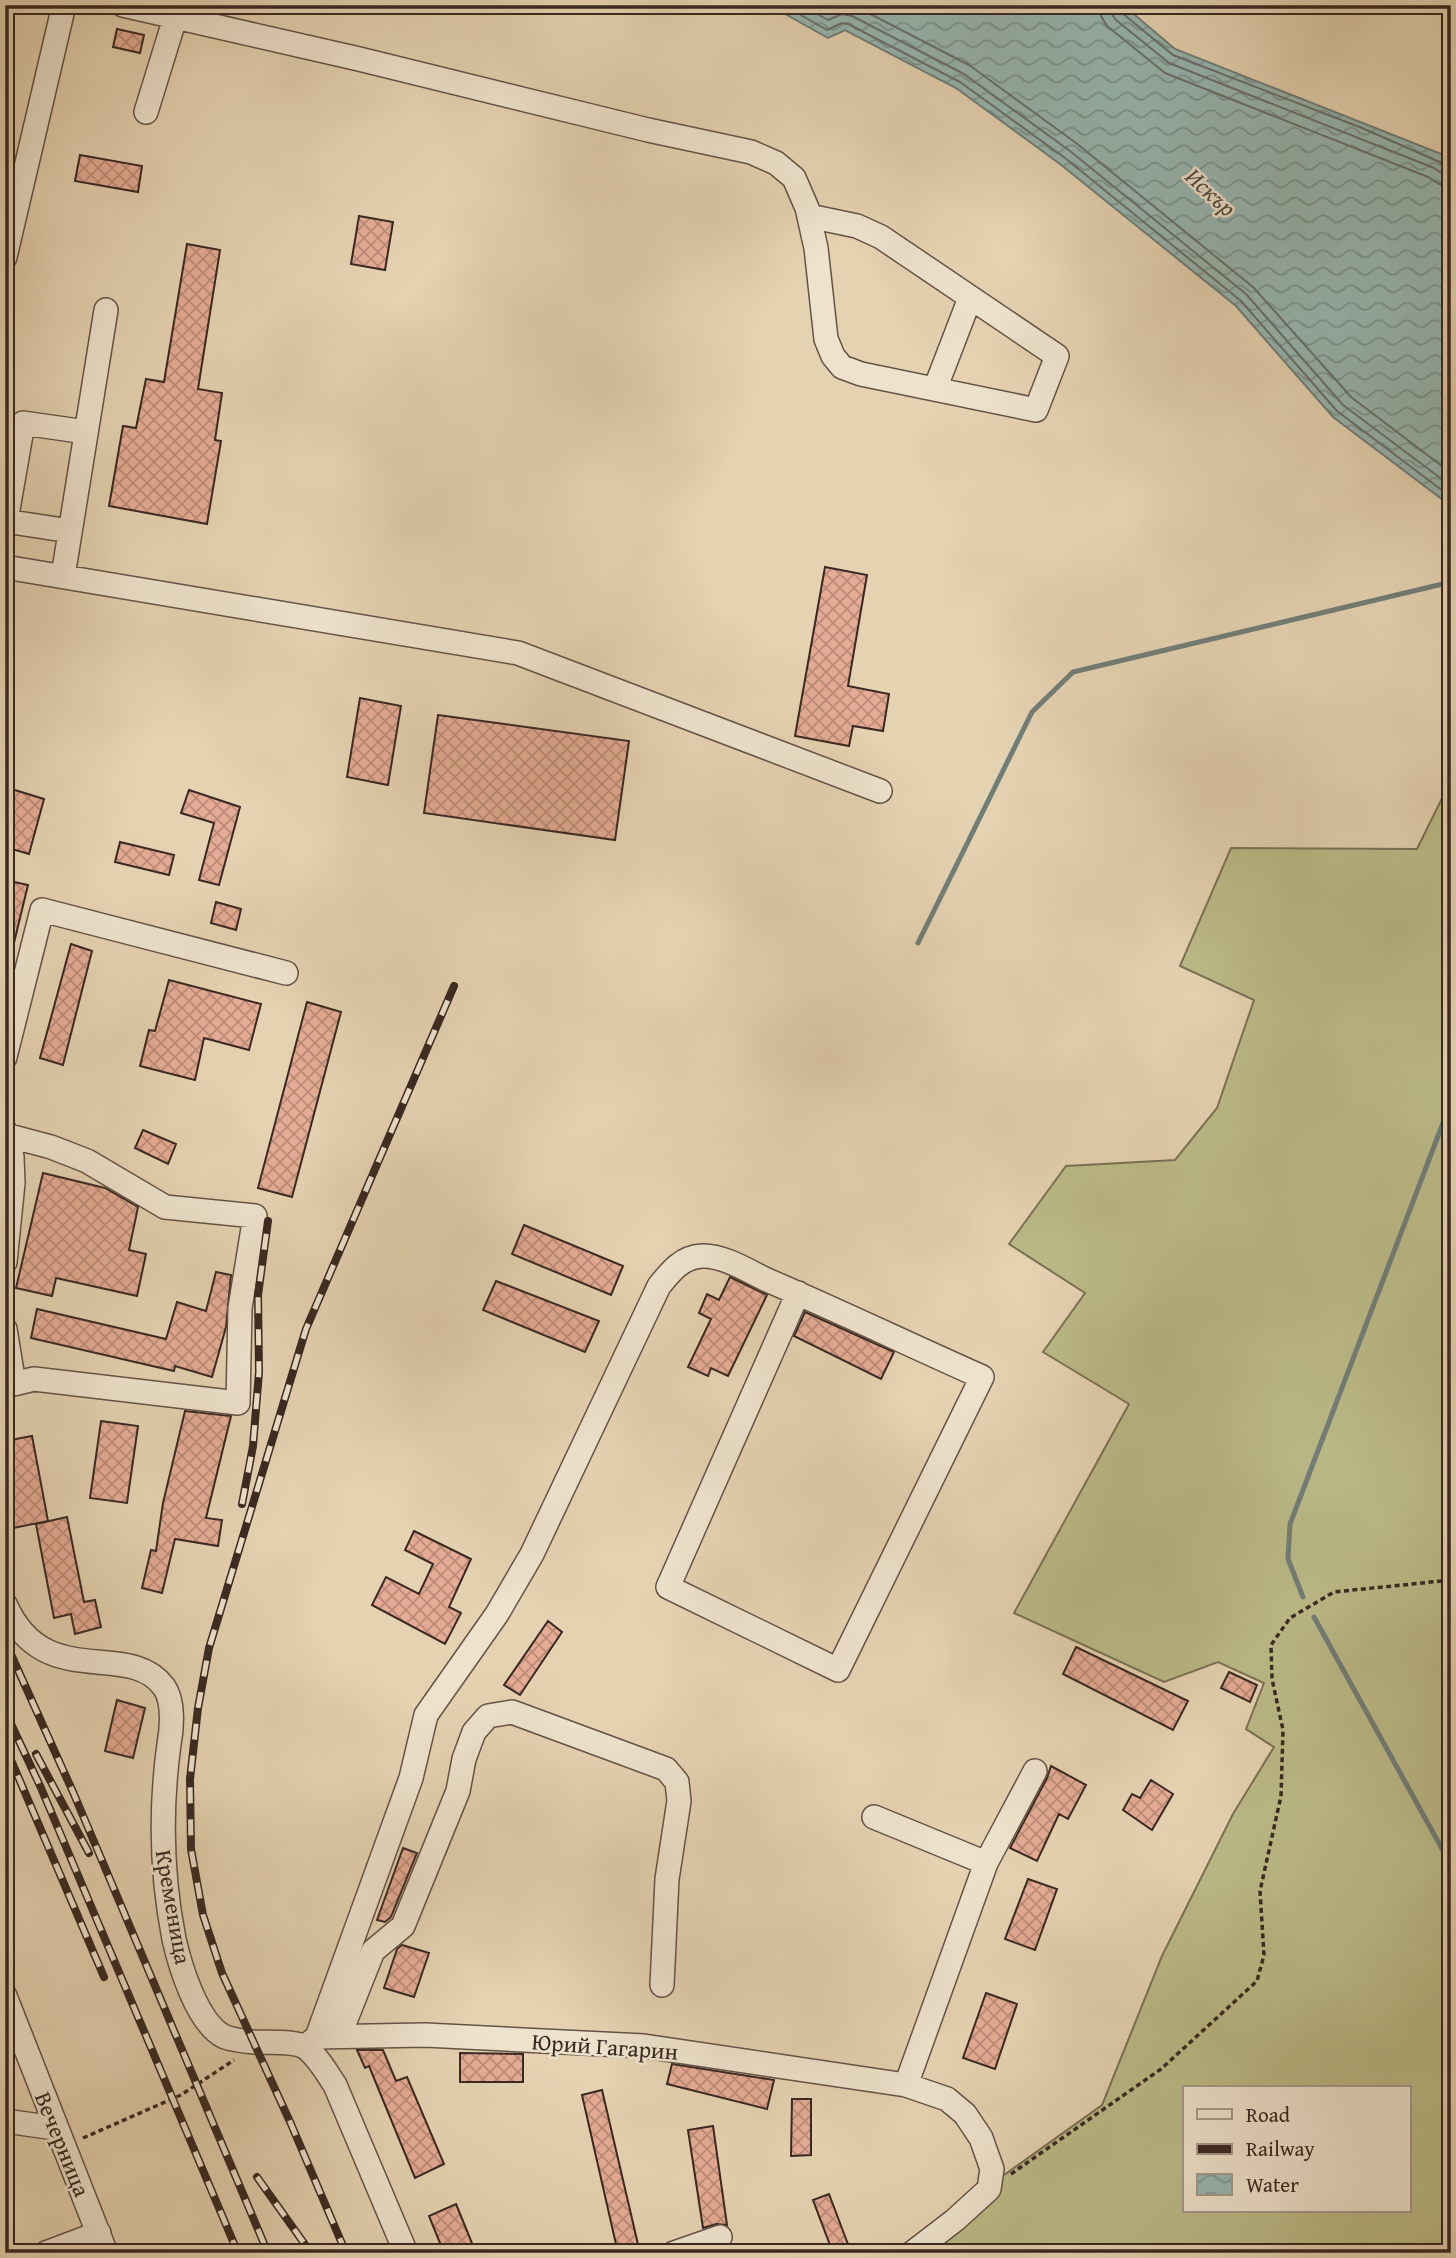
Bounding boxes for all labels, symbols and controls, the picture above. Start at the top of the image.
water label: Искър [1178,159,1244,225]
street label: Кременица [148,1847,200,1967]
street label: Юрий Гагарин [531,2024,679,2068]
legend [1183,2086,1410,2212]
street label: Вечерница [27,2087,99,2201]
text: Road [1246,2099,1291,2130]
text: Railway [1246,2133,1315,2164]
text: Water [1246,2169,1299,2200]

